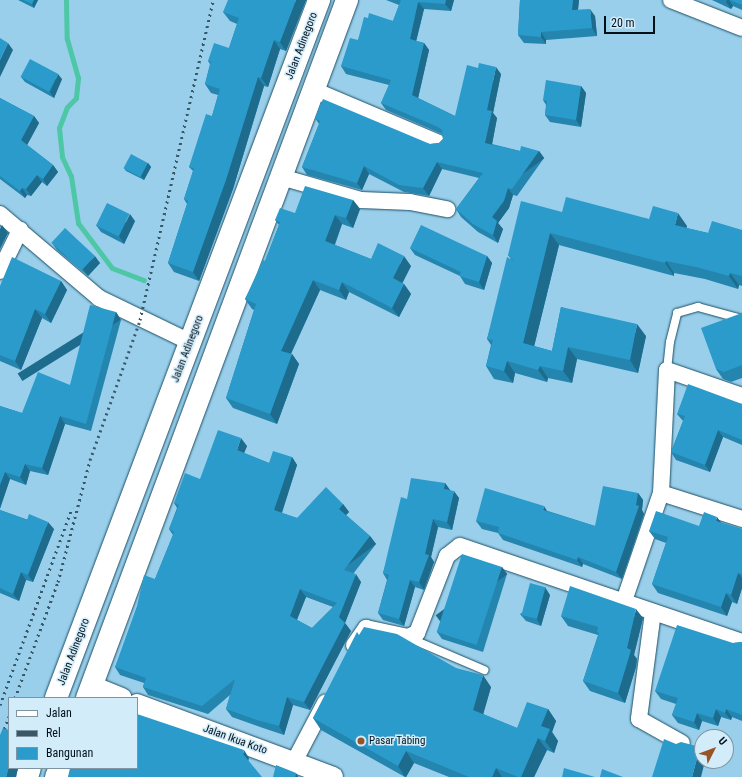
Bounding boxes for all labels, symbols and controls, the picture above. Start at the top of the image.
scale bar [606,8,657,34]
street label: Jalan Adinegoro [283,11,321,81]
text: 20 m [611,16,635,30]
street label: Jalan Adinegoro [169,314,207,384]
street label: Jalan Adinegoro [55,617,93,687]
legend [8,697,138,769]
text: Jalan [46,706,72,720]
street label: Jalan Ikua Koto [201,722,269,758]
text: Rel [46,726,61,740]
north arrow [694,729,734,769]
place label: Pasar Tabing [369,734,426,748]
text: U [716,735,729,748]
marker: Pasar Tabing [356,736,366,746]
text: Bangunan [46,746,93,760]

